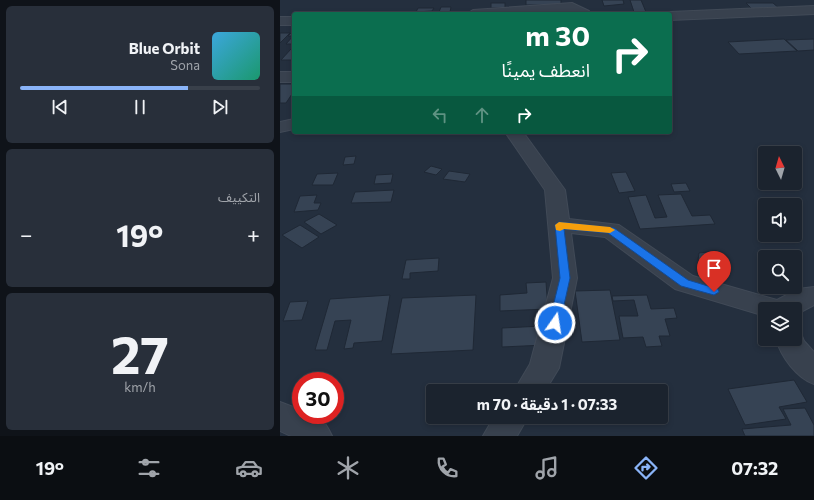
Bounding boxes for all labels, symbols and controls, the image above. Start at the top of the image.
text: 30 m [525,18,590,52]
icon: right [604,28,656,80]
text: Blue Orbit [129,39,200,57]
text: Sona [170,57,200,73]
text: انعطف يمينًا [502,59,590,81]
icon: previous [49,96,71,118]
icon: pause [129,96,151,118]
icon: next [209,96,231,118]
icon: left [429,104,451,126]
icon: ahead [471,104,493,126]
icon: right [513,104,535,126]
north arrow [758,146,802,190]
map controls [758,146,802,346]
text: التكييف [218,189,260,205]
button: sound [758,198,802,242]
text: 19° [116,216,163,253]
text: − [20,221,33,248]
text: + [247,221,260,248]
button: search [758,250,802,294]
pin [697,251,731,292]
icon: arrive [703,257,725,279]
position arrow [534,302,576,344]
button: layers [758,302,802,346]
text: 27 [111,321,169,385]
speed limit sign: 30 [292,372,344,424]
text: km/h [124,379,156,395]
text: 07:33 · 1 دقيقة · 70 m [477,395,617,413]
icon: filters [135,454,163,482]
icon: car [235,454,263,482]
icon: climate [334,454,362,482]
icon: phone [433,454,461,482]
icon: music [533,454,561,482]
icon: directions [632,454,660,482]
text: 19° [36,457,64,479]
text: 07:32 [731,457,778,479]

